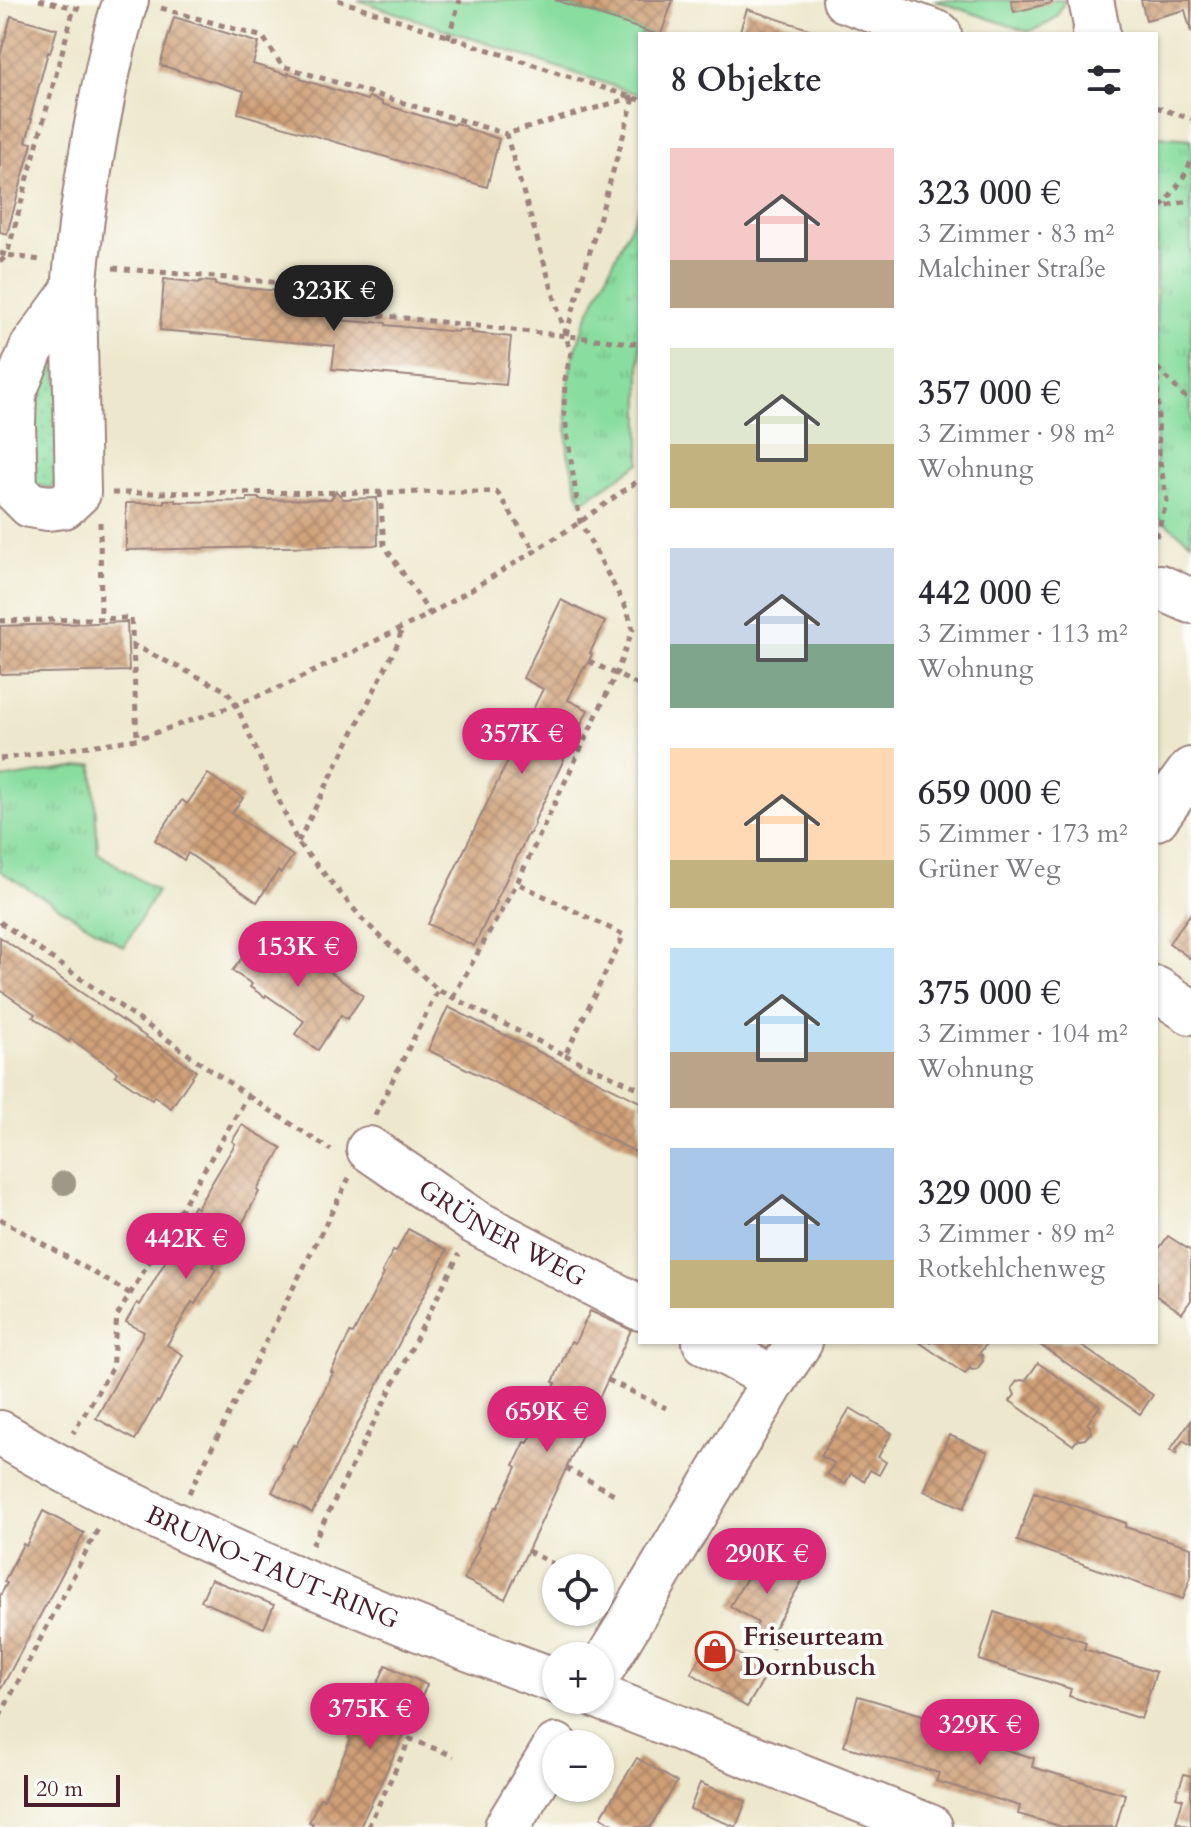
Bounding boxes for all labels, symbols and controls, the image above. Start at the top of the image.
text: 8 Objekte [670,57,822,103]
icon: filters [1082,58,1126,102]
text: 323 000 € [918,170,1061,216]
icon: home [734,180,830,276]
text: 3 Zimmer · 83 m² [918,216,1114,251]
text: Malchiner Straße [918,251,1106,286]
pin: 323K € [269,265,399,333]
text: 323K € [292,273,376,308]
text: 357 000 € [918,370,1061,416]
icon: home [734,380,830,476]
text: 3 Zimmer · 98 m² [918,416,1114,451]
text: Wohnung [918,451,1033,486]
text: 442 000 € [918,570,1061,616]
icon: home [734,580,830,676]
text: 3 Zimmer · 113 m² [918,616,1128,651]
text: Wohnung [918,651,1033,686]
pin: 357K € [457,708,587,776]
text: 357K € [480,716,564,751]
text: 659 000 € [918,770,1061,816]
icon: home [734,780,830,876]
text: 5 Zimmer · 173 m² [918,816,1128,851]
text: Grüner Weg [918,851,1060,886]
pin: 153K € [233,921,363,989]
text: 153K € [256,929,340,964]
text: 375 000 € [918,970,1061,1016]
icon: home [734,980,830,1076]
text: 3 Zimmer · 104 m² [918,1016,1128,1051]
text: Wohnung [918,1051,1033,1086]
text: 329 000 € [918,1170,1061,1216]
street label: GRÜNER WEG [412,1171,593,1295]
icon: home [734,1180,830,1276]
pin: 442K € [121,1213,251,1281]
text: 3 Zimmer · 89 m² [918,1216,1114,1251]
text: 442K € [144,1221,228,1256]
text: Rotkehlchenweg [918,1251,1105,1286]
pin: 659K € [482,1386,612,1454]
text: 659K € [505,1394,589,1429]
street label: BRUNO-TAUT-RING [140,1496,404,1637]
pin: 290K € [702,1528,832,1596]
text: 290K € [725,1536,809,1571]
map controls [542,1554,614,1802]
button: locate [542,1554,614,1626]
place label: Friseurteam Dornbusch [743,1619,884,1684]
shop icon: Friseurteam Dornbusch [694,1630,736,1672]
button: + [542,1642,614,1714]
pin: 375K € [305,1683,435,1751]
text: 375K € [328,1691,412,1726]
pin: 329K € [915,1699,1045,1767]
text: 329K € [938,1707,1022,1742]
button: − [542,1730,614,1802]
scale bar [24,1771,120,1807]
text: 20 m [36,1774,83,1804]

